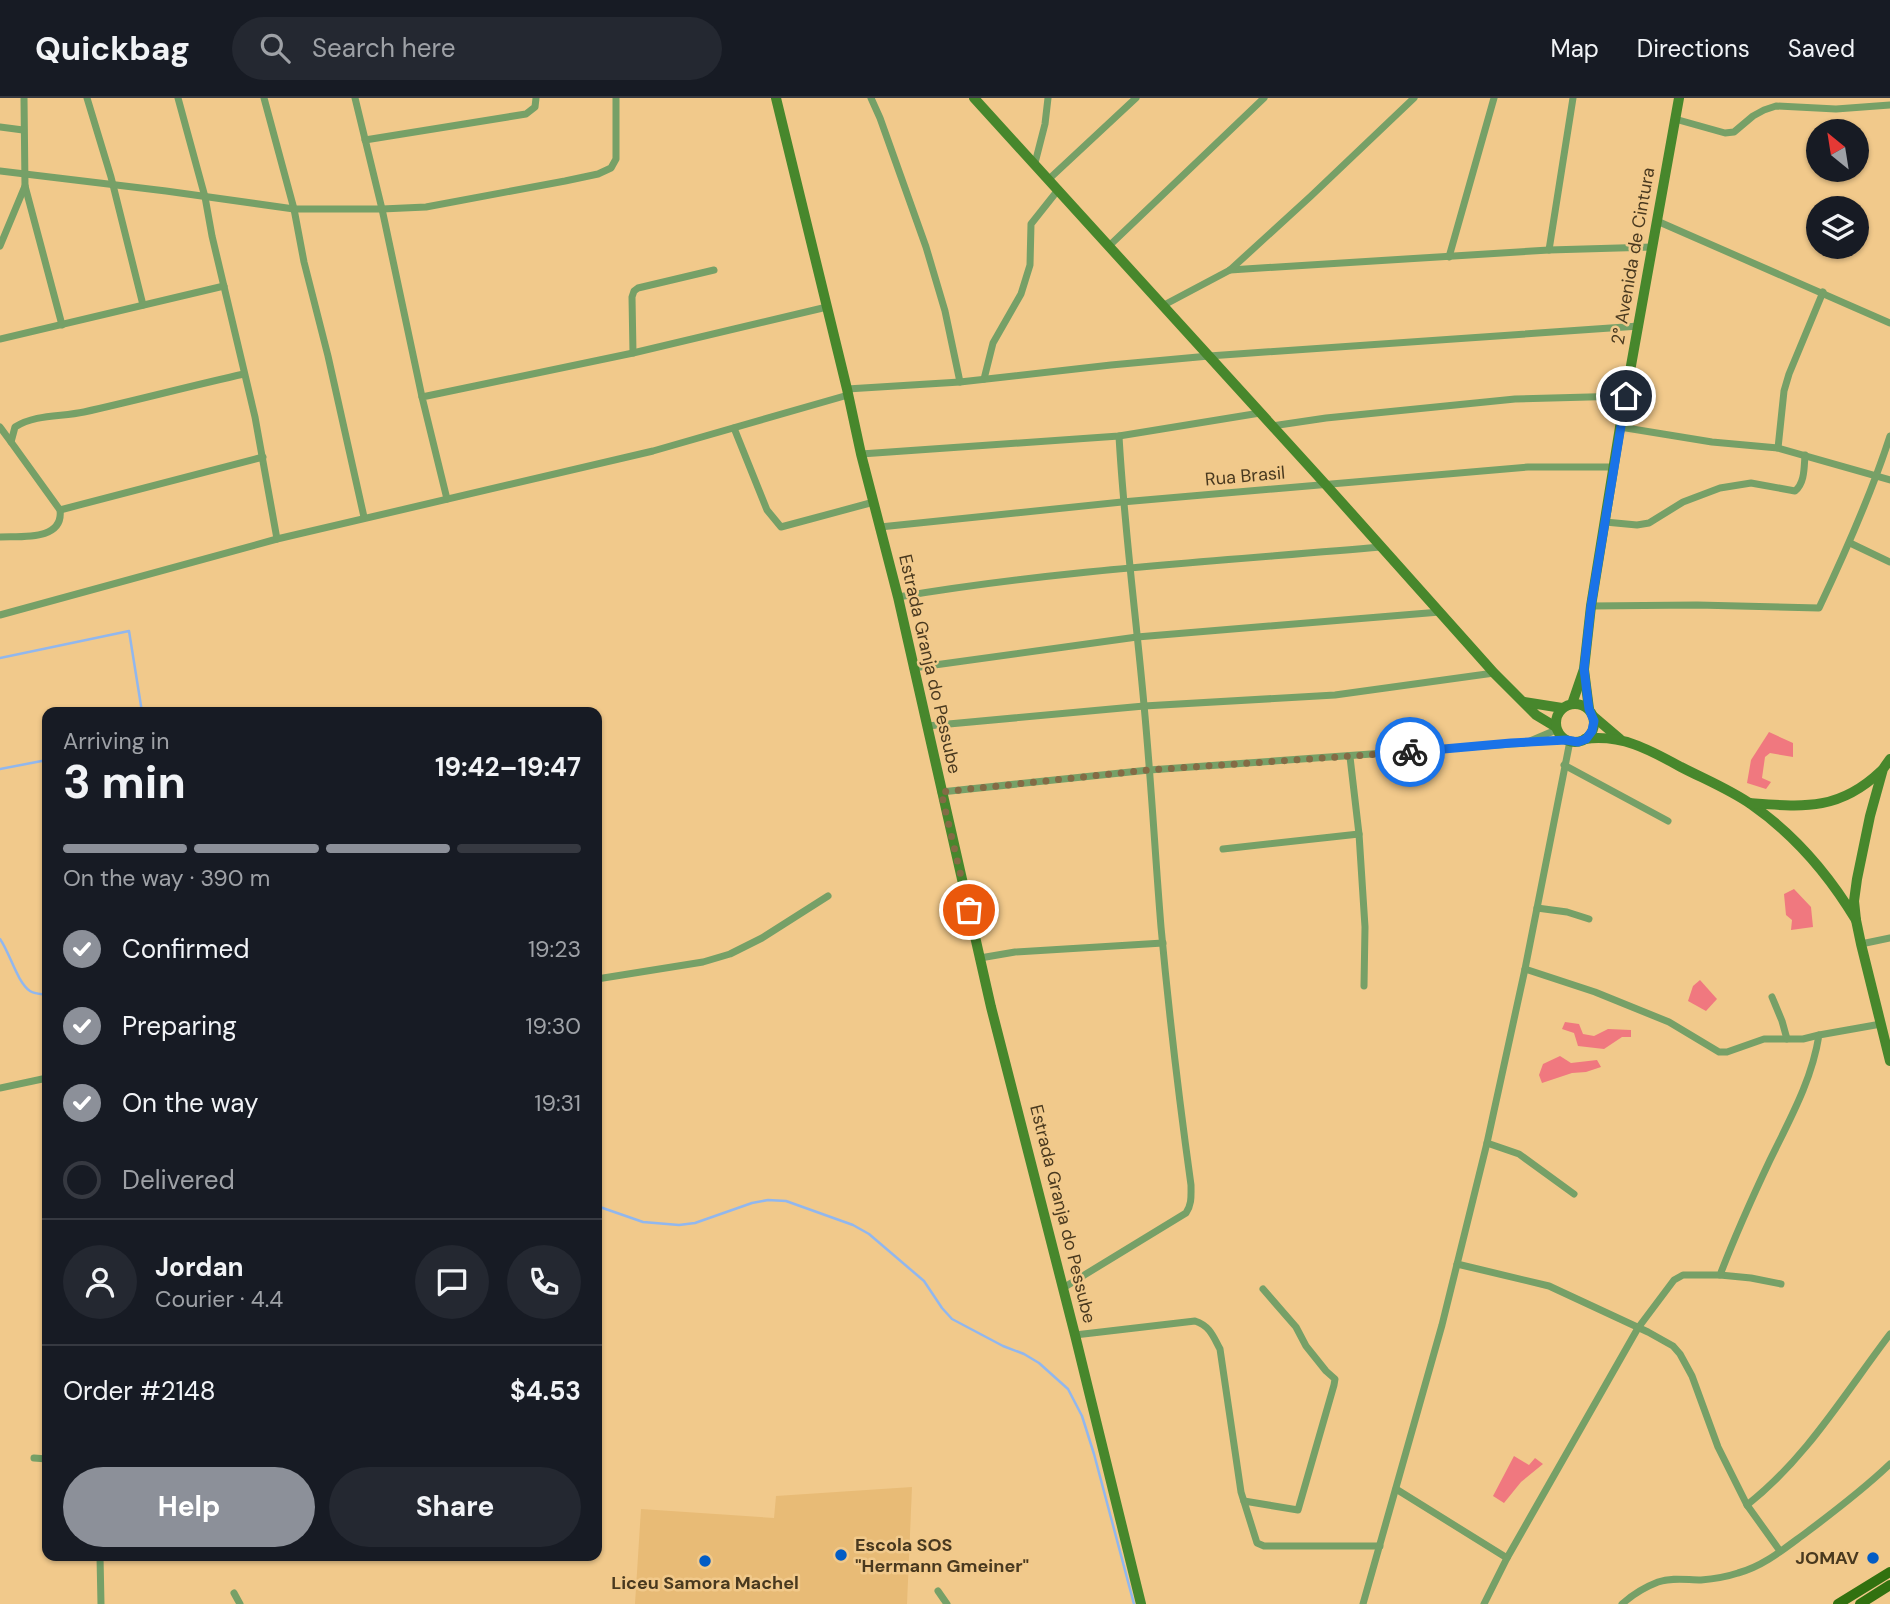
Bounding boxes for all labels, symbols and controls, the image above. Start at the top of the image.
search box [232,17,722,80]
text: Quickbag [35,27,190,70]
icon: search [256,29,294,67]
text: Search here [312,31,455,65]
text: Map [1551,33,1599,64]
text: Directions [1637,33,1750,64]
text: Saved [1788,33,1855,64]
north arrow [1806,119,1869,182]
map controls [1806,119,1869,259]
street label: 2° Avenida de Cintura [1606,165,1660,347]
button: layers [1806,196,1869,259]
pin [1596,366,1656,426]
icon: home [1607,377,1645,415]
street label: Rua Brasil [1204,461,1286,491]
street label: Estrada Granja do Pessube [893,552,967,776]
courier [1375,717,1445,787]
text: Arriving in [63,726,169,756]
icon: bike [1391,733,1429,771]
text: 19:42–19:47 [435,750,581,784]
text: 3 min [63,752,186,812]
text: On the way · 390 m [63,863,270,893]
pin [939,880,999,940]
icon: bag [950,891,988,929]
icon: check [63,930,101,968]
text: Confirmed [122,932,249,966]
text: 19:23 [528,934,581,964]
icon: check [63,1007,101,1045]
text: Preparing [122,1009,237,1043]
text: 19:30 [525,1011,581,1041]
icon: check [63,1084,101,1122]
text: On the way [122,1086,258,1120]
text: 19:31 [534,1088,581,1118]
street label: Estrada Granja do Pessube [1024,1102,1102,1326]
text: Delivered [122,1163,235,1197]
button: person [63,1245,137,1319]
button: chat [415,1245,489,1319]
button: phone [507,1245,581,1319]
text: Jordan [155,1250,244,1284]
text: Courier · 4.4 [155,1284,283,1314]
text: Order #2148 [63,1374,215,1408]
text: $4.53 [510,1374,581,1408]
button: Help [63,1467,315,1547]
button: Share [329,1467,581,1547]
place label: Escola SOS "Hermann Gmeiner" [855,1533,1029,1578]
place label: JOMAV [1795,1546,1859,1570]
marker: Escola SOS "Hermann Gmeiner" [833,1547,849,1563]
marker: JOMAV [1865,1550,1881,1566]
marker: Liceu Samora Machel [697,1553,713,1569]
place label: Liceu Samora Machel [611,1571,799,1595]

